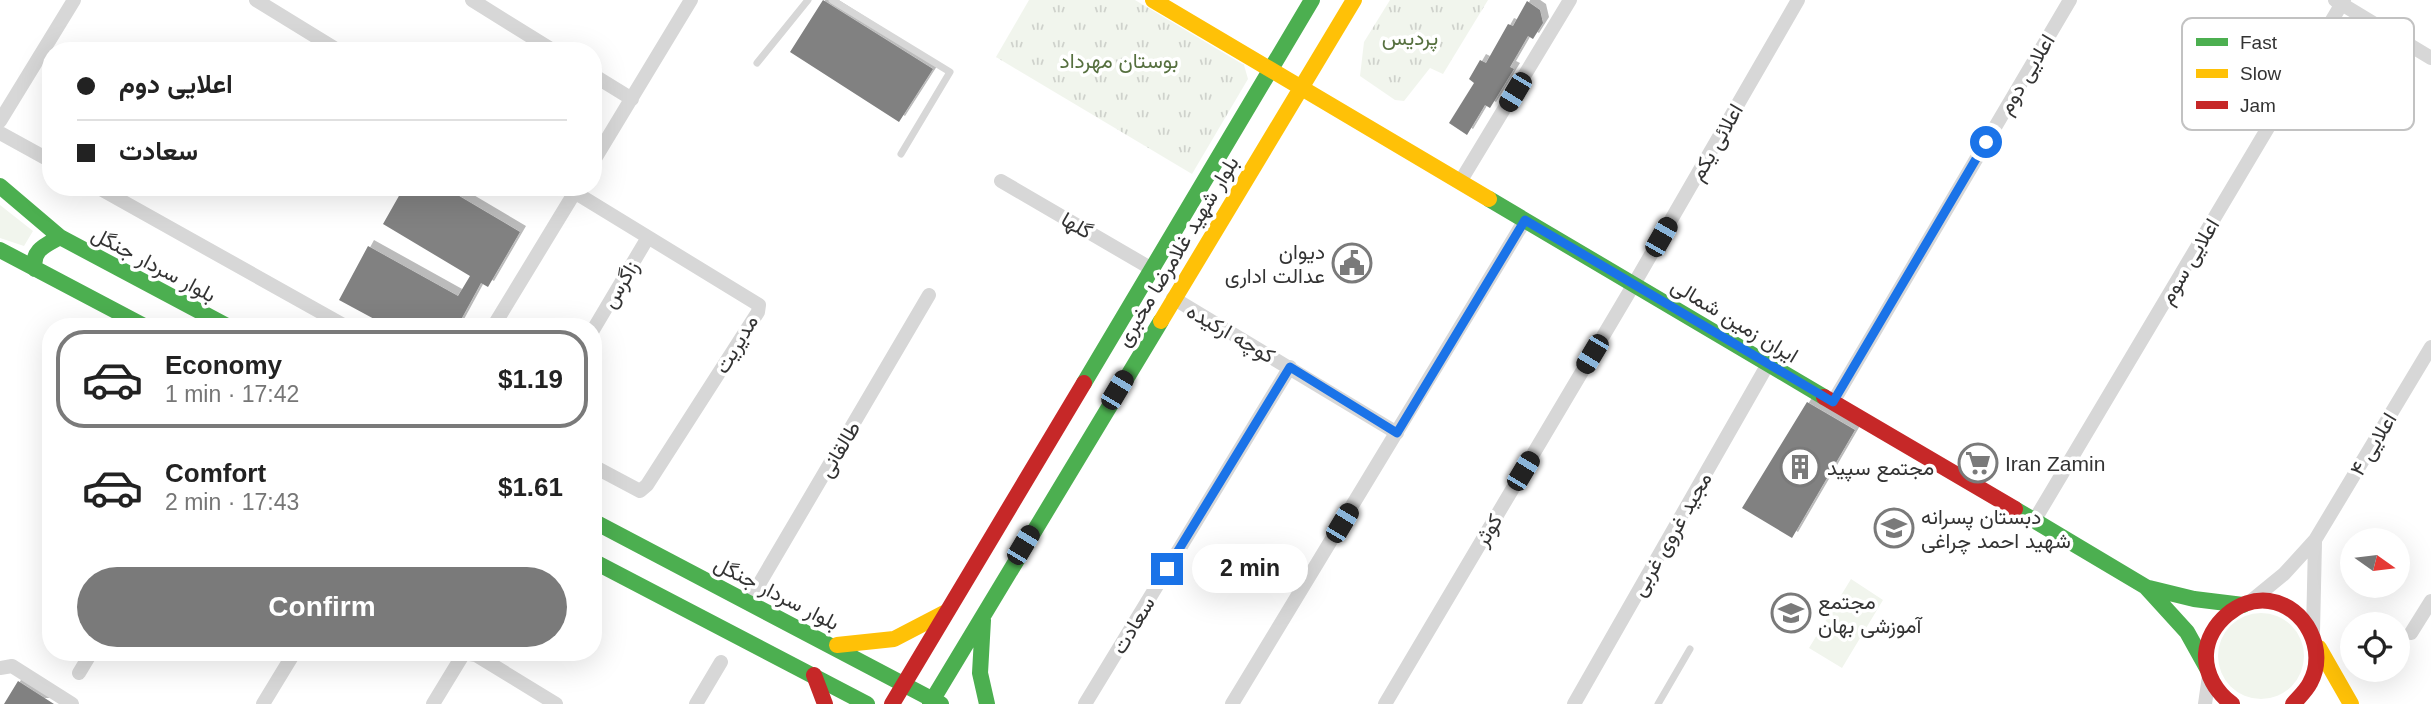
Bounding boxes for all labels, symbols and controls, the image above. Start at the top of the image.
legend [2182,18,2414,130]
park label: پردیس [1382,26,1438,52]
street label: اعلایی دوم [1993,30,2061,120]
text: Fast [2240,32,2278,53]
park label: بوستان مهرداد [1060,49,1178,74]
text: Slow [2240,63,2281,84]
text: اعلایی دوم [119,69,233,99]
car [1496,69,1535,115]
text: Jam [2240,95,2276,116]
street label: اعلائی یکم [1685,99,1750,186]
route start [1970,126,2002,158]
text: سعادت [119,136,198,166]
street label: بلوار شهید غلامرضا مخبری [1111,152,1245,351]
street label: گلها [1056,207,1097,245]
car [1642,214,1681,260]
street label: اعلایی سوم [2154,214,2226,310]
street label: بلوار سردار جنگل [87,222,220,308]
place label: دیوان عدالت اداری [1225,240,1325,289]
public building icon: دیوان عدالت اداری [1331,242,1373,284]
street label: زاگرس [597,256,645,313]
street label: ایران زمین شمالی [1667,273,1802,369]
street label: کوچه ارکیده [1182,299,1279,370]
street label: مدیریت [710,311,764,378]
car [1573,331,1612,377]
icon: car [81,348,144,411]
text: Economy [165,350,282,380]
text: $1.19 [498,364,563,394]
car [1098,367,1137,413]
text: 1 min · 17:42 [165,381,299,407]
street label: اعلایی ۴ [2345,408,2402,480]
street label: طالقانی [813,417,865,481]
supermarket icon: Iran Zamin [1957,442,1999,484]
building icon: مجتمع سپید [1779,446,1821,488]
car [1504,448,1543,494]
place label: Iran Zamin [2005,452,2105,475]
icon: car [81,456,144,519]
place label: مجتمع سپید [1827,456,1934,482]
text: Comfort [165,458,266,488]
street label: مجید غروی غربی [1626,468,1717,601]
text: $1.61 [498,472,563,502]
text: 2 min · 17:43 [165,489,299,515]
car [1323,500,1362,546]
place label: دبستان پسرانه شهید احمد چراغی [1921,505,2071,555]
school or university icon: دبستان پسرانه شهید احمد چراغی [1873,507,1915,549]
street label: کوثر [1469,510,1508,552]
car [1004,522,1043,568]
north arrow [2340,528,2410,598]
map controls [2340,528,2410,682]
callout: 2 min [1192,544,1307,594]
street label: بلوار سردار جنگل [710,552,843,636]
route end [1151,553,1183,585]
text: 2 min [1220,555,1280,581]
button: Confirm [77,567,567,647]
place label: مجتمع آموزشی بهان [1818,590,1923,639]
street label: سعادت [1107,592,1159,658]
school or university icon: مجتمع آموزشی بهان [1770,592,1812,634]
button: locate [2340,612,2410,682]

